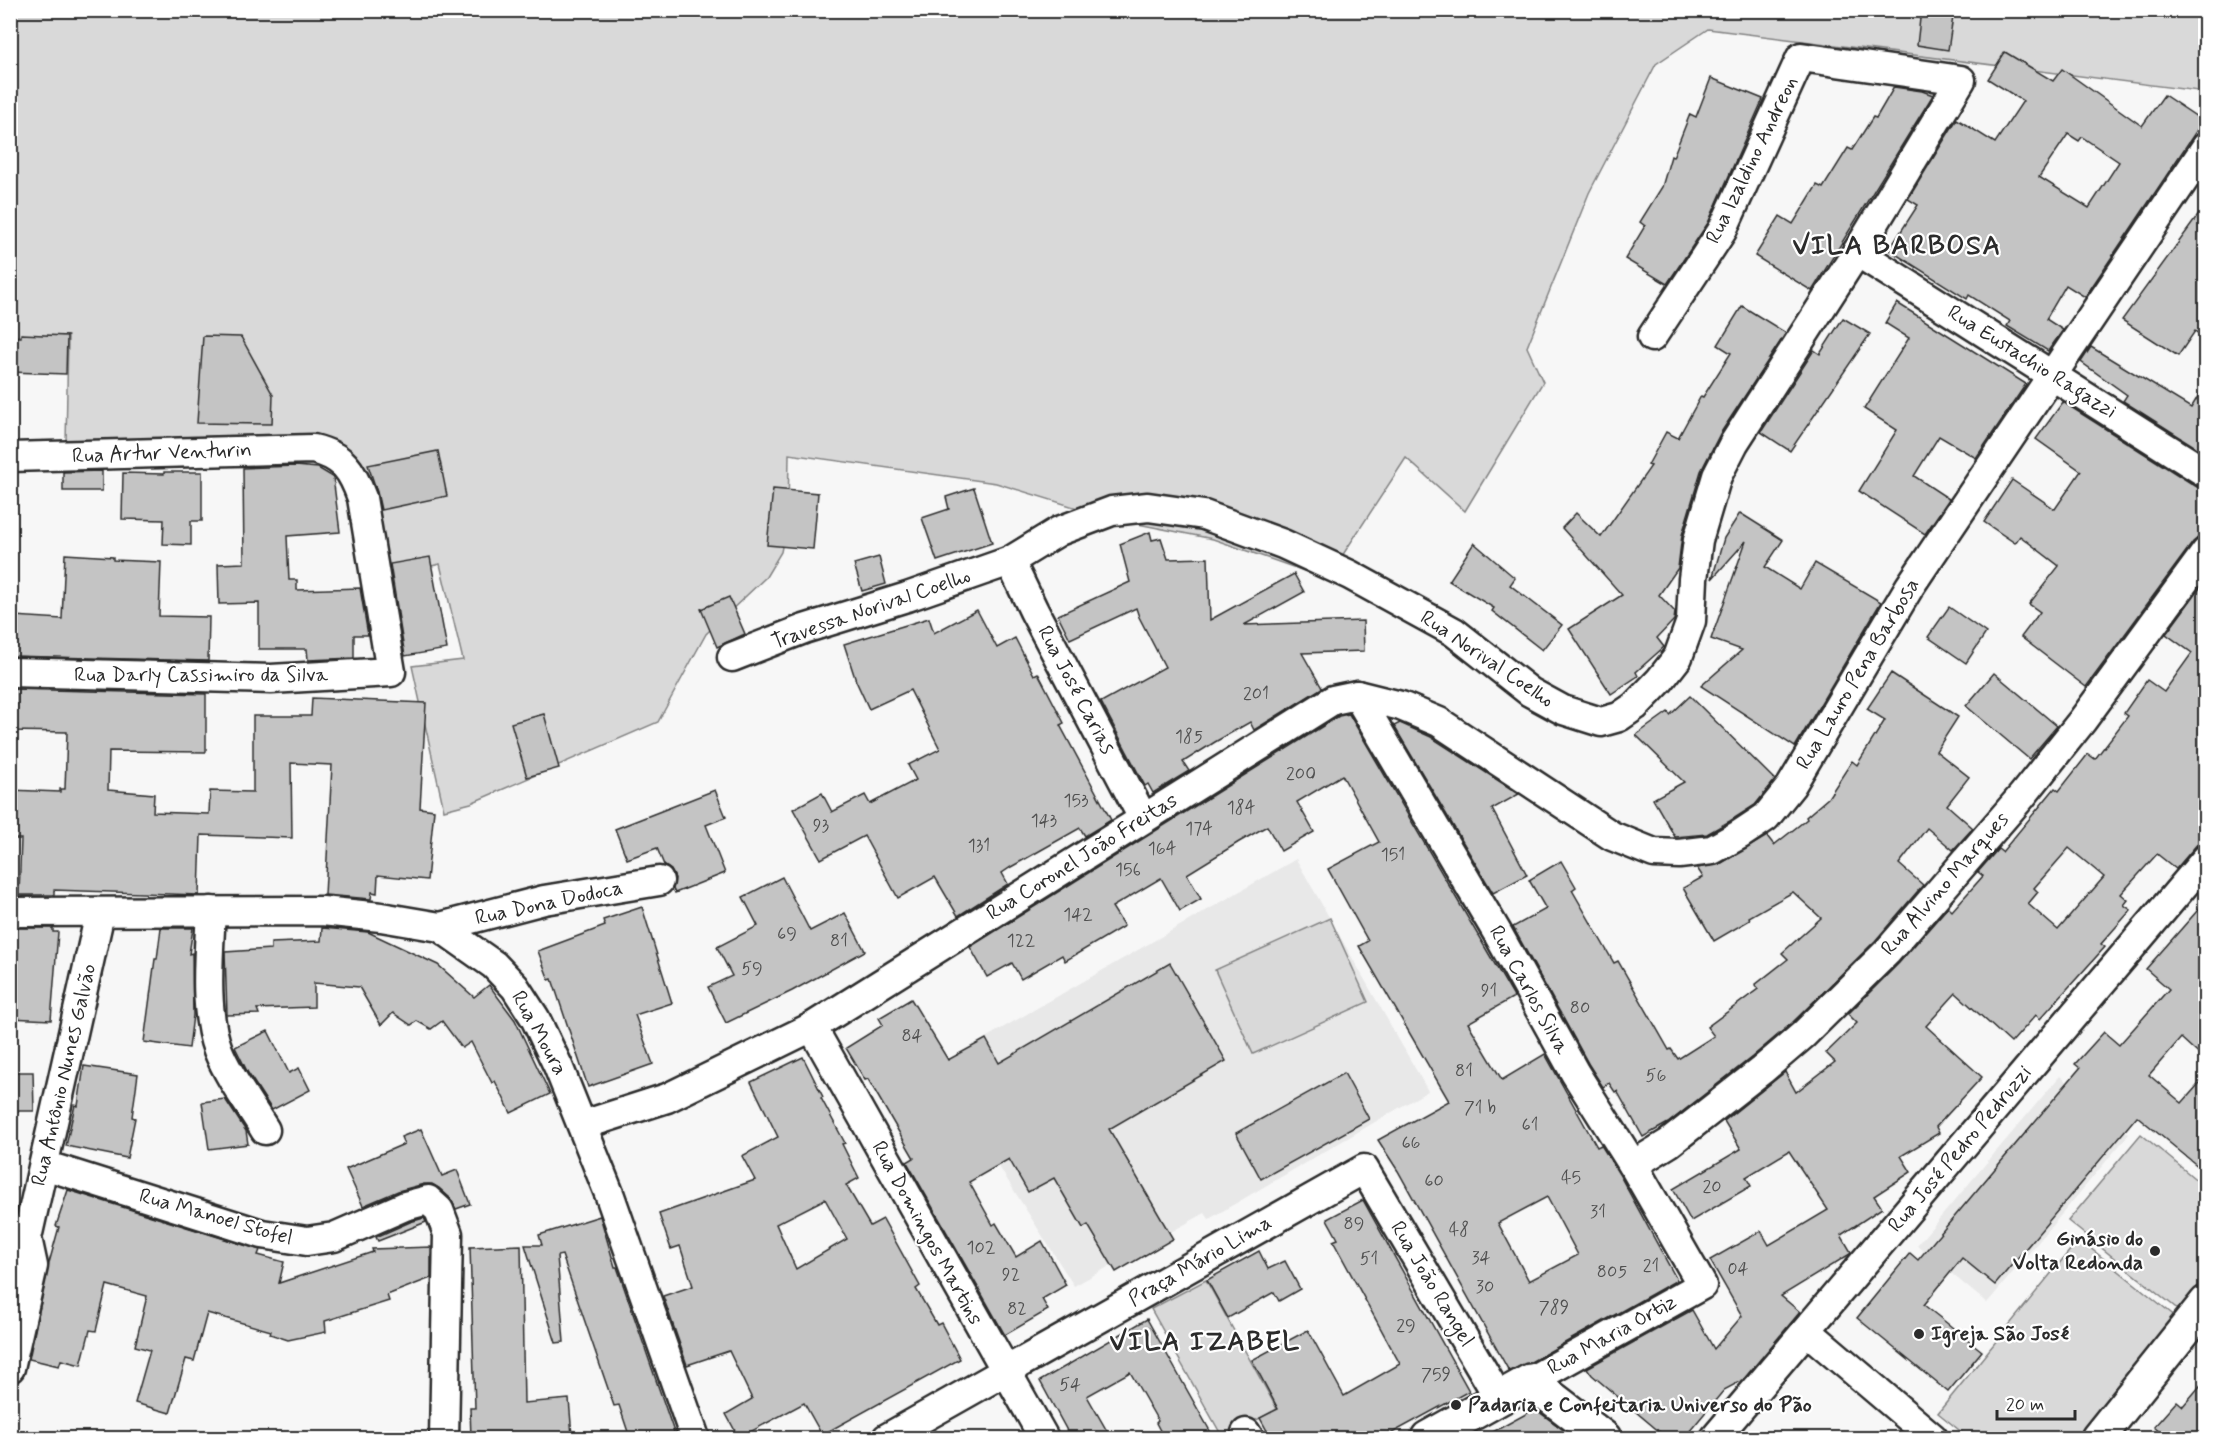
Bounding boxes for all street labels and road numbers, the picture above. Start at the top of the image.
street label: Rua Izaldino Andreon [1699,71,1805,249]
street label: Rua Eustachio Ragazzi [1941,299,2122,427]
street label: Rua Artur Venturin [72,436,252,470]
street label: Travessa Norival Coelho [768,562,974,656]
street label: Rua Lauro Pena Barbosa [1790,573,1926,775]
street label: Rua Norival Coelho [1415,604,1559,714]
street label: Rua José Carias [1030,621,1122,759]
street label: Rua Darly Cassimiro da Silva [74,661,328,689]
street label: Rua Coronel João Freitas [981,787,1183,927]
street label: Rua Alvino Marques [1875,806,2015,962]
street label: Rua Dona Dodoca [472,874,626,932]
street label: Rua Carlos Silva [1482,921,1576,1060]
street label: Rua Antônio Nunes Galvão [25,961,103,1189]
street label: Rua Moura [504,986,574,1080]
street label: Rua José Pedro Pedruzzi [1882,1059,2038,1238]
street label: Rua Domingos Martins [865,1136,989,1330]
street label: Rua Manoel Stofel [136,1182,296,1252]
street label: Praça Mário Lima [1123,1209,1277,1313]
street label: Rua João Rangel [1383,1216,1481,1353]
street label: Rua Maria Ortiz [1542,1288,1682,1382]

